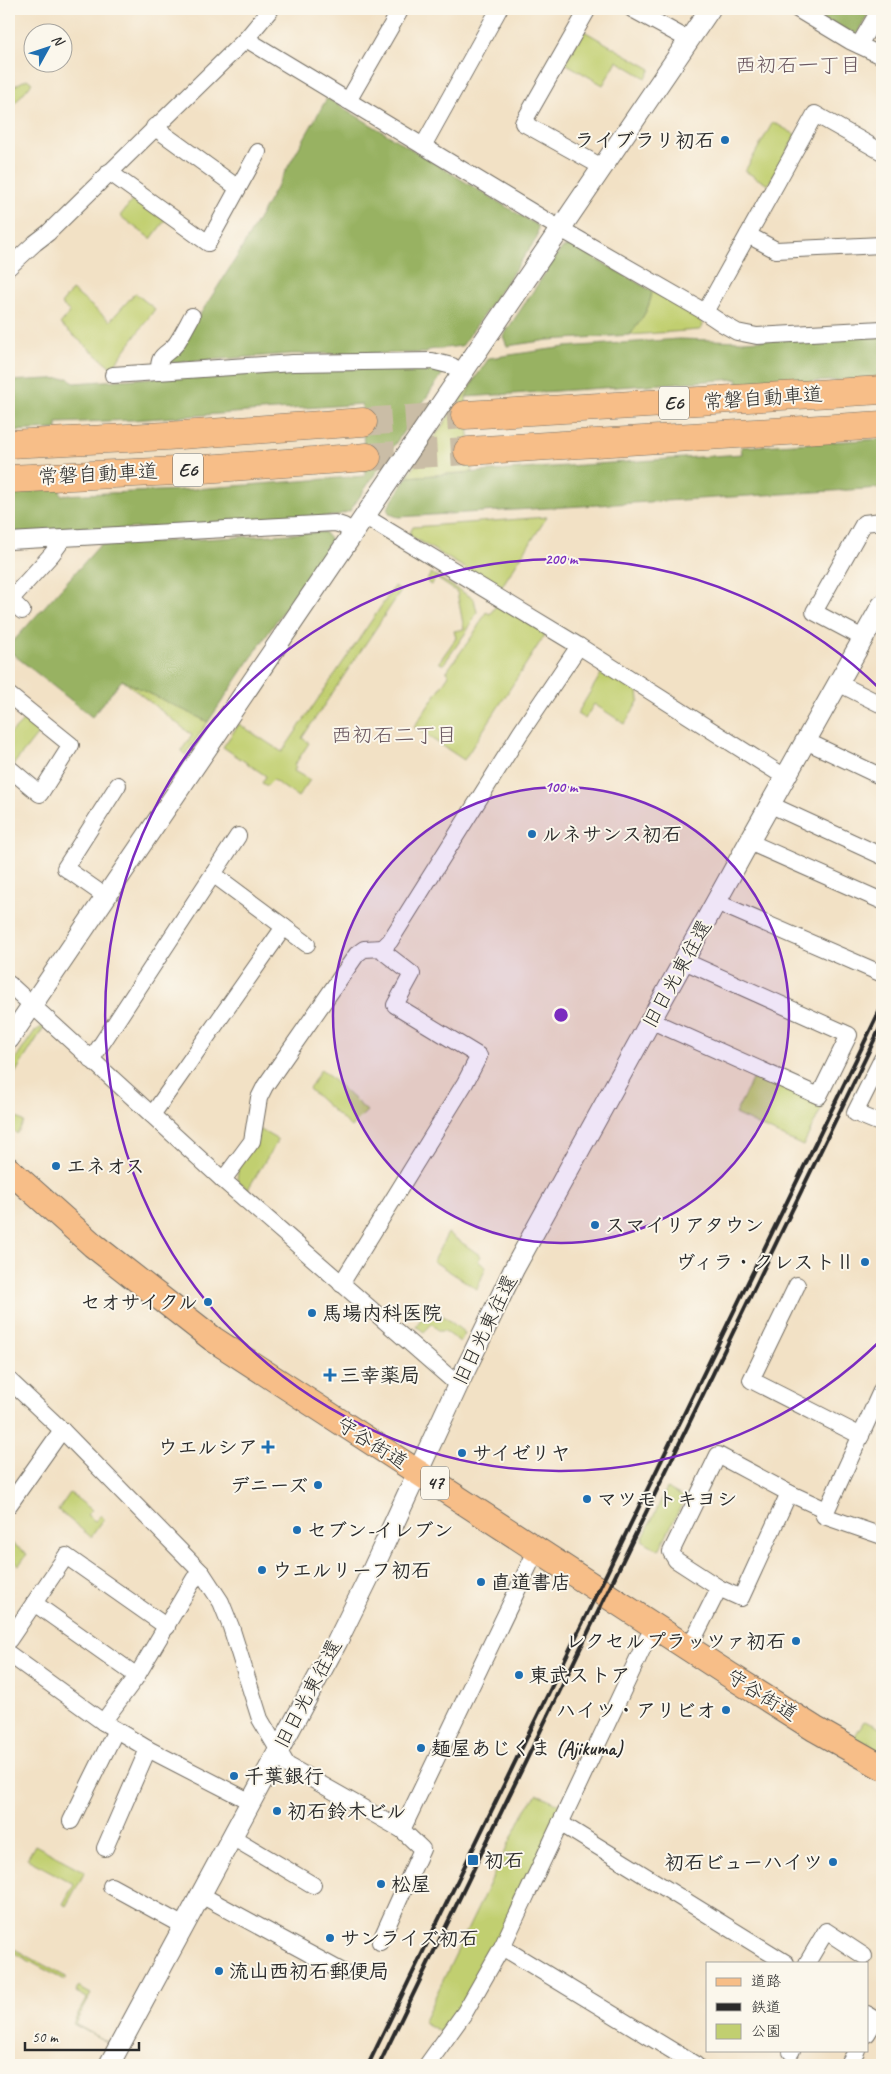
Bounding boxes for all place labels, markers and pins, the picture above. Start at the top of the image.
place label: ライブラリ初石 [575,128,715,153]
marker: ライブラリ初石 [719,134,731,146]
place label: ルネサンス初石 [542,822,682,847]
marker: ルネサンス初石 [526,828,538,840]
centre of rings [552,1006,570,1024]
place label: エネオス [66,1154,145,1179]
marker: エネオス [50,1160,62,1172]
place label: スマイリアタウン [605,1213,764,1238]
marker: スマイリアタウン [589,1219,601,1231]
place label: ヴィラ・クレストⅡ [675,1250,855,1275]
marker: ヴィラ・クレストⅡ [859,1256,871,1268]
place label: セオサイクル [80,1290,198,1315]
marker: セオサイクル [202,1296,214,1308]
place label: 馬場内科医院 [322,1301,442,1326]
marker: 馬場内科医院 [306,1307,318,1319]
place label: 三幸薬局 [340,1363,420,1388]
marker: 三幸薬局 [324,1369,336,1381]
place label: ウエルシア [158,1435,258,1460]
marker: ウエルシア [262,1441,274,1453]
place label: サイゼリヤ [472,1441,571,1466]
marker: サイゼリヤ [456,1447,468,1459]
place label: デニーズ [230,1473,308,1498]
marker: デニーズ [312,1479,324,1491]
place label: マツモトキヨシ [597,1487,737,1512]
marker: マツモトキヨシ [581,1493,593,1505]
place label: セブン-イレブン [307,1518,454,1543]
marker: セブン-イレブン [291,1524,303,1536]
place label: ウエルリーフ初石 [272,1558,431,1583]
marker: ウエルリーフ初石 [256,1564,268,1576]
place label: 直道書店 [491,1570,571,1595]
marker: 直道書店 [475,1576,487,1588]
place label: レクセルプラッツァ初石 [565,1629,786,1654]
marker: レクセルプラッツァ初石 [790,1635,802,1647]
place label: 東武ストア [529,1663,631,1688]
marker: 東武ストア [513,1669,525,1681]
place label: ハイツ・アリビオ [556,1698,716,1723]
marker: ハイツ・アリビオ [720,1704,732,1716]
place label: 麺屋あじくま (Ajikuma) [431,1736,624,1761]
marker: 麺屋あじくま (Ajikuma) [415,1742,427,1754]
place label: 千葉銀行 [244,1764,324,1789]
marker: 千葉銀行 [228,1770,240,1782]
place label: 初石鈴木ビル [287,1799,407,1824]
marker: 初石鈴木ビル [271,1805,283,1817]
place label: 初石 [484,1848,524,1873]
place label: 初石ビューハイツ [665,1850,823,1875]
marker: 初石 [466,1853,480,1867]
marker: 初石ビューハイツ [827,1856,839,1868]
place label: 松屋 [391,1872,431,1897]
marker: 松屋 [375,1878,387,1890]
place label: サンライズ初石 [340,1926,479,1951]
marker: サンライズ初石 [324,1932,336,1944]
place label: 流山西初石郵便局 [229,1959,389,1984]
marker: 流山西初石郵便局 [213,1965,225,1977]

